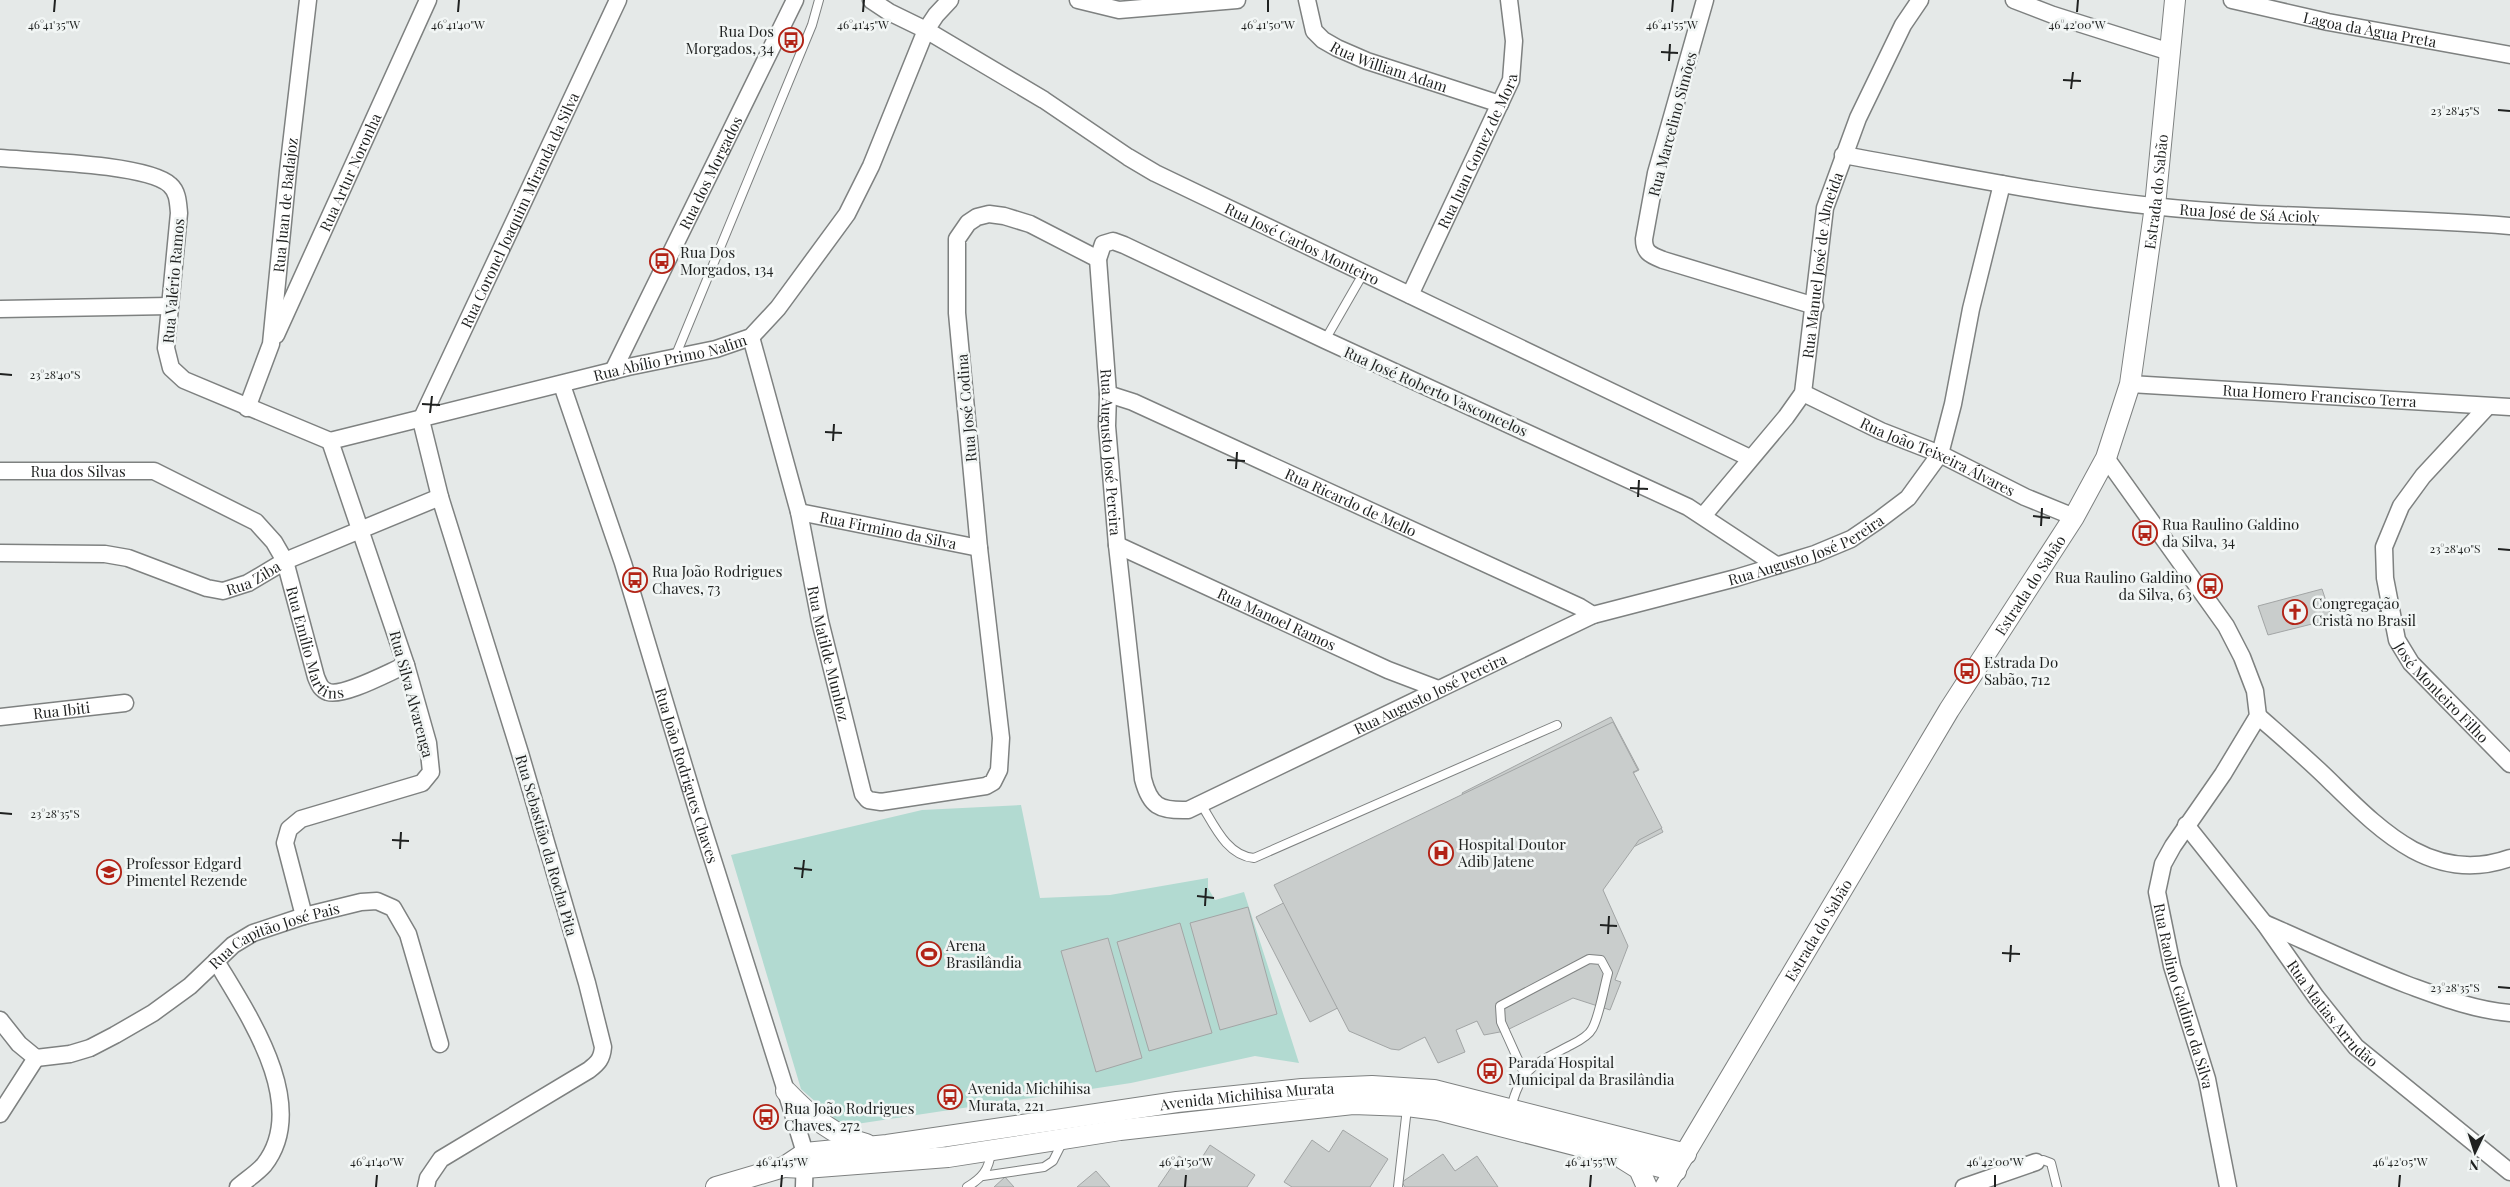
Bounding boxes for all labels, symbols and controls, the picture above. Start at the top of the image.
street label: Lagoa da Àgua Preta [2301,7,2439,52]
text: 46°41'35"W [28,16,80,32]
text: 46°41'40"W [431,16,485,32]
text: 46°41'45"W [837,16,889,32]
text: 46°41'50"W [1241,16,1295,32]
text: 46°41'55"W [1646,16,1698,32]
text: 46°42'00"W [2048,16,2106,32]
place label: Rua Dos Morgados, 34 [686,21,774,58]
bus stop icon: Rua Dos Morgados, 34 [778,27,804,53]
street label: Rua William Adam [1327,36,1451,97]
street label: Rua Marcelino Simões [1643,49,1701,199]
street label: Rua Juan Gomez de Mora [1433,73,1521,232]
street label: Rua Coronel Joaquim Miranda da Silva [456,88,584,331]
text: 23°28'45"S [2431,102,2479,118]
street label: Rua Artur Noronha [314,109,386,234]
street label: Rua dos Morgados [674,113,747,232]
street label: Estrada do Sabão [2139,133,2172,251]
street label: Rua Juan de Badajoz [268,136,302,273]
street label: Rua Manuel José de Almeida [1797,169,1848,360]
street label: Rua José Carlos Monteiro [1221,198,1383,289]
street label: Rua José de Sá Acioly [2179,199,2320,227]
street label: Rua Valério Ramos [158,218,188,344]
place label: Rua Dos Morgados, 134 [680,242,774,279]
bus stop icon: Rua Dos Morgados, 134 [649,248,675,274]
street label: Rua Abílio Primo Nalim [591,329,750,385]
street label: Rua José Roberto Vasconcelos [1341,341,1531,441]
street label: Rua José Codina [951,353,981,463]
text: 23°28'40"S [30,366,80,382]
street label: Rua Augusto José Pereira [1096,368,1126,537]
street label: Rua Homero Francisco Terra [2222,380,2418,411]
street label: Rua João Teixeira Álvares [1857,412,2019,500]
street label: Rua dos Silvas [30,461,126,481]
street label: Rua Ricardo de Mello [1282,463,1420,541]
street label: Rua Firmino da Silva [818,506,959,553]
street label: Rua Augusto José Pereira [1726,509,1888,590]
place label: Rua Raulino Galdino da Silva, 34 [2162,514,2299,551]
bus stop icon: Rua Raulino Galdino da Silva, 34 [2132,520,2158,546]
street label: Estrada do Sabão [1990,531,2070,639]
text: 23°28'40"S [2430,540,2480,556]
street label: Rua Ziba [223,556,284,599]
place label: Rua João Rodrigues Chaves, 73 [652,561,782,598]
bus stop icon: Rua João Rodrigues Chaves, 73 [622,567,648,593]
place label: Rua Raulino Galdino da Silva, 63 [2055,567,2192,604]
bus stop icon: Rua Raulino Galdino da Silva, 63 [2197,573,2223,599]
street label: Rua Manoel Ramos [1214,583,1339,655]
street label: Rua Emílio Martins [282,584,345,703]
street label: Rua Matilde Munhoz [803,584,855,723]
place label: Congregação Cristã no Brasil [2312,593,2416,630]
church icon: Congregação Cristã no Brasil [2282,599,2308,625]
street label: Rua Silva Alvarenga [385,628,439,760]
street label: José Monteiro Filho [2390,637,2494,747]
street label: Rua Augusto José Pereira [1350,648,1510,739]
place label: Estrada Do Sabão, 712 [1984,652,2058,689]
bus stop icon: Estrada Do Sabão, 712 [1954,658,1980,684]
street label: Rua João Rodrigues Chaves [651,685,723,866]
street label: Rua Ibiti [32,697,92,723]
street label: Rua Sebastião da Rocha Pita [512,752,583,938]
text: 23°28'35"S [30,805,80,821]
place label: Hospital Doutor Adib Jatene [1457,834,1566,871]
hospital icon: Hospital Doutor Adib Jatene [1428,840,1454,866]
place label: Professor Edgard Pimentel Rezende [126,853,247,890]
school or university icon: Professor Edgard Pimentel Rezende [96,859,122,885]
street label: Estrada do Sabão [1780,875,1856,985]
street label: Rua Capitão José Pais [204,898,342,973]
street label: Rua Raolino Galdino da Silva [2149,901,2219,1091]
place label: Arena Brasilândia [945,935,1022,972]
sports icon: Arena Brasilândia [916,941,942,967]
street label: Rua Matias Arrudão [2283,956,2382,1071]
text: 23°28'35"S [2430,979,2480,995]
place label: Parada Hospital Municipal da Brasilândia [1508,1052,1675,1089]
bus stop icon: Parada Hospital Municipal da Brasilândia [1477,1058,1503,1084]
place label: Avenida Michihisa Murata, 221 [967,1078,1091,1115]
street label: Avenida Michihisa Murata [1158,1078,1335,1115]
bus stop icon: Avenida Michihisa Murata, 221 [937,1084,963,1110]
place label: Rua João Rodrigues Chaves, 272 [784,1098,914,1135]
bus stop icon: Rua João Rodrigues Chaves, 272 [753,1104,779,1130]
north arrow [2450,1127,2500,1177]
text: 46°41'40"W [350,1153,404,1169]
text: 46°41'45"W [756,1153,808,1169]
text: 46°41'50"W [1159,1153,1213,1169]
text: 46°41'55"W [1565,1153,1617,1169]
text: 46°42'00"W [1966,1153,2024,1169]
text: 46°42'05"W [2372,1153,2428,1169]
text: N [2468,1156,2480,1175]

